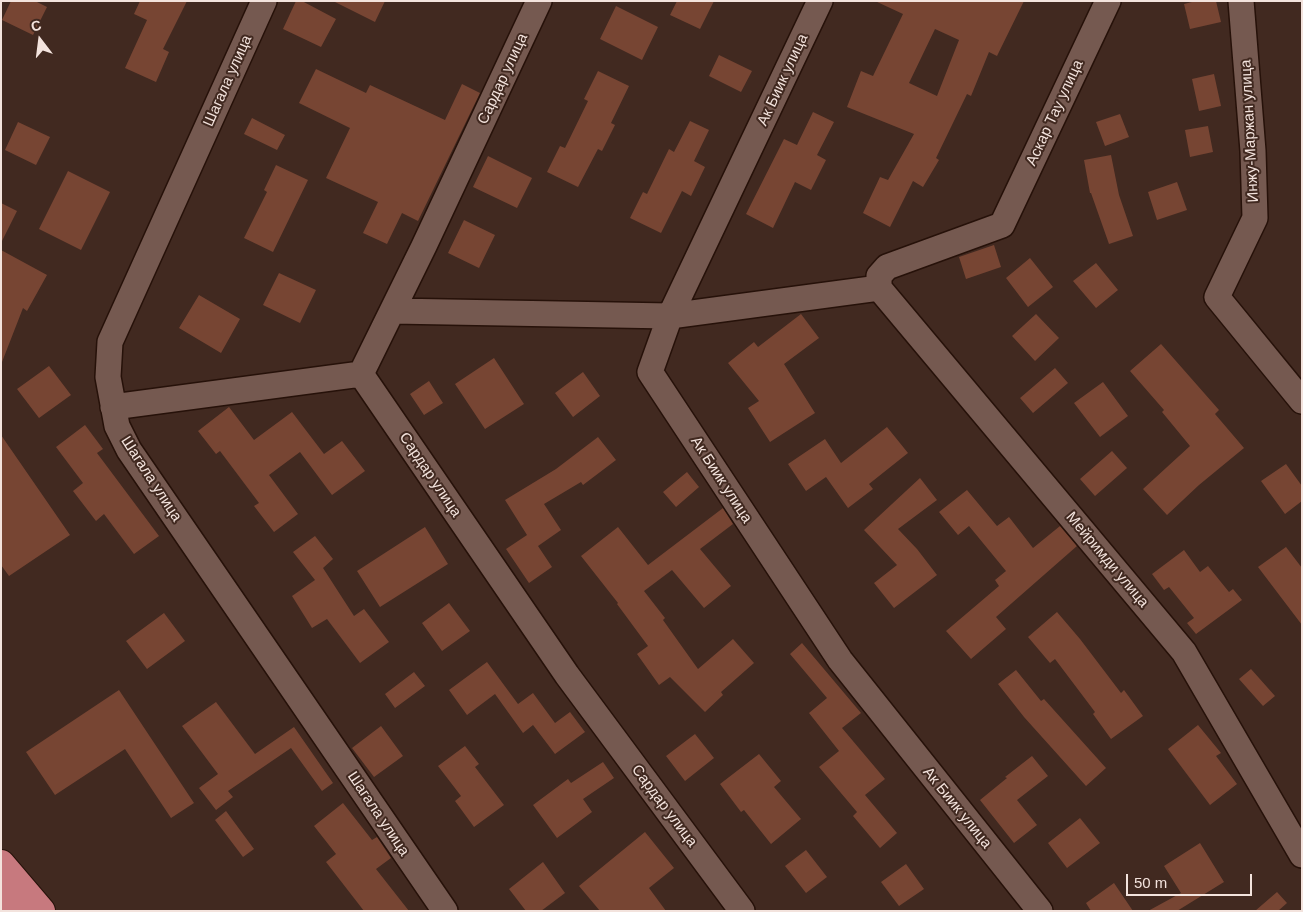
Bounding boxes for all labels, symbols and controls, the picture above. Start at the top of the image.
north arrow [15,15,65,65]
text: С [29,16,43,35]
street label: Сардар улица [474,31,532,127]
street label: Ак Биик улица [754,31,812,129]
street label: Шагала улица [200,33,256,129]
street label: Аскар Тау улица [1023,57,1087,169]
street label: Инжу-Маржан улица [1237,59,1263,203]
street label: Сардар улица [395,429,465,521]
street label: Шагала улица [117,433,185,525]
street label: Ак Биик улица [686,433,756,527]
street label: Мейримди улица [1062,509,1152,611]
street label: Сардар улица [627,761,701,851]
street label: Ак Биик улица [919,764,995,852]
street label: Шагала улица [343,768,413,860]
scale bar [1128,864,1254,896]
text: 50 m [1134,874,1167,891]

